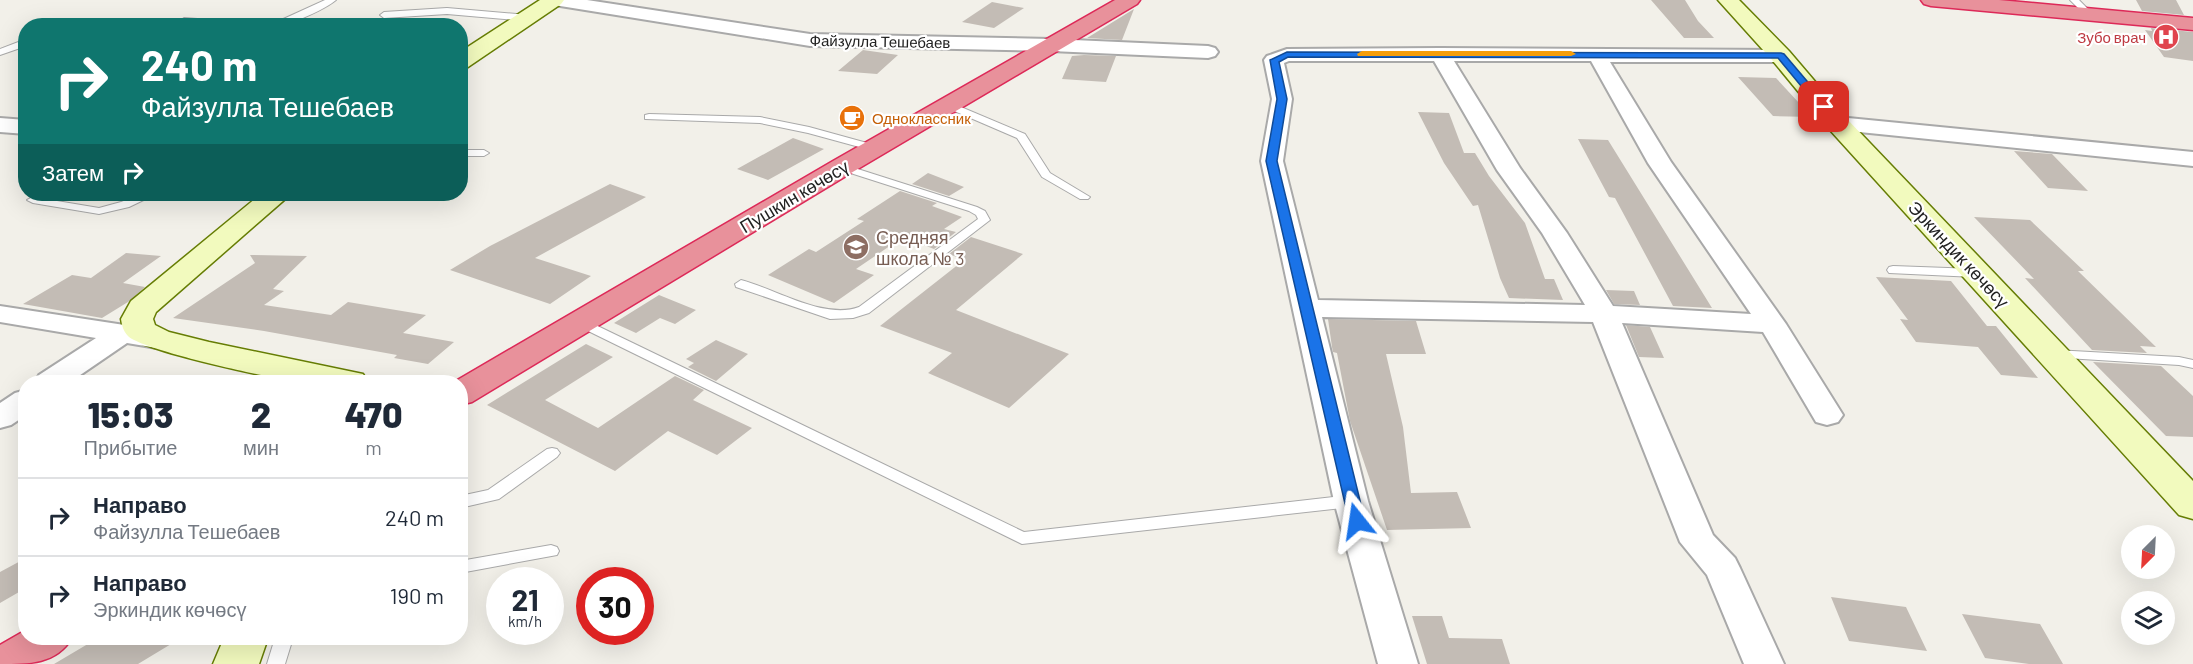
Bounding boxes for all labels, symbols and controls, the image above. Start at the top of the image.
hospital icon: Зубо врач [2151,22,2181,52]
place label: Зубо врач [2077,28,2146,46]
street label: Файзулла Тешебаев [810,31,950,51]
text: 240 m [141,39,257,89]
icon: right [42,42,120,120]
pin [1798,81,1849,132]
text: Файзулла Тешебаев [141,90,394,122]
icon: arrive [1807,90,1840,123]
cafe icon: Одноклассник [837,103,867,133]
place label: Одноклассник [872,109,971,127]
street label: Пушкин көчөсү [736,155,852,237]
icon: right [116,156,149,189]
text: Затем [42,159,104,185]
street label: Эркиндик көчөсү [1904,196,2014,312]
place label: Средняя школа № 3 [876,226,964,269]
school or university icon: Средняя школа № 3 [841,232,871,262]
text: 15:03 [87,392,174,435]
text: 2 [251,392,271,435]
text: 470 [344,392,402,435]
text: Прибытие [84,435,177,459]
text: мин [243,435,279,459]
text: m [365,435,382,459]
position arrow [1325,489,1389,553]
text: Направо [93,491,187,517]
icon: right [42,501,75,534]
text: 240 m [385,504,444,530]
text: Файзулла Тешебаев [93,519,281,543]
north arrow [2121,525,2175,579]
map controls [2121,525,2175,645]
speed limit sign: 30 [576,567,654,645]
text: Направо [93,569,187,595]
icon: right [42,579,75,612]
text: 21 [511,581,539,617]
text: 190 m [390,582,444,608]
button: layers [2121,591,2175,645]
text: Эркиндик көчөсү [93,597,246,621]
text: km/h [508,612,542,630]

